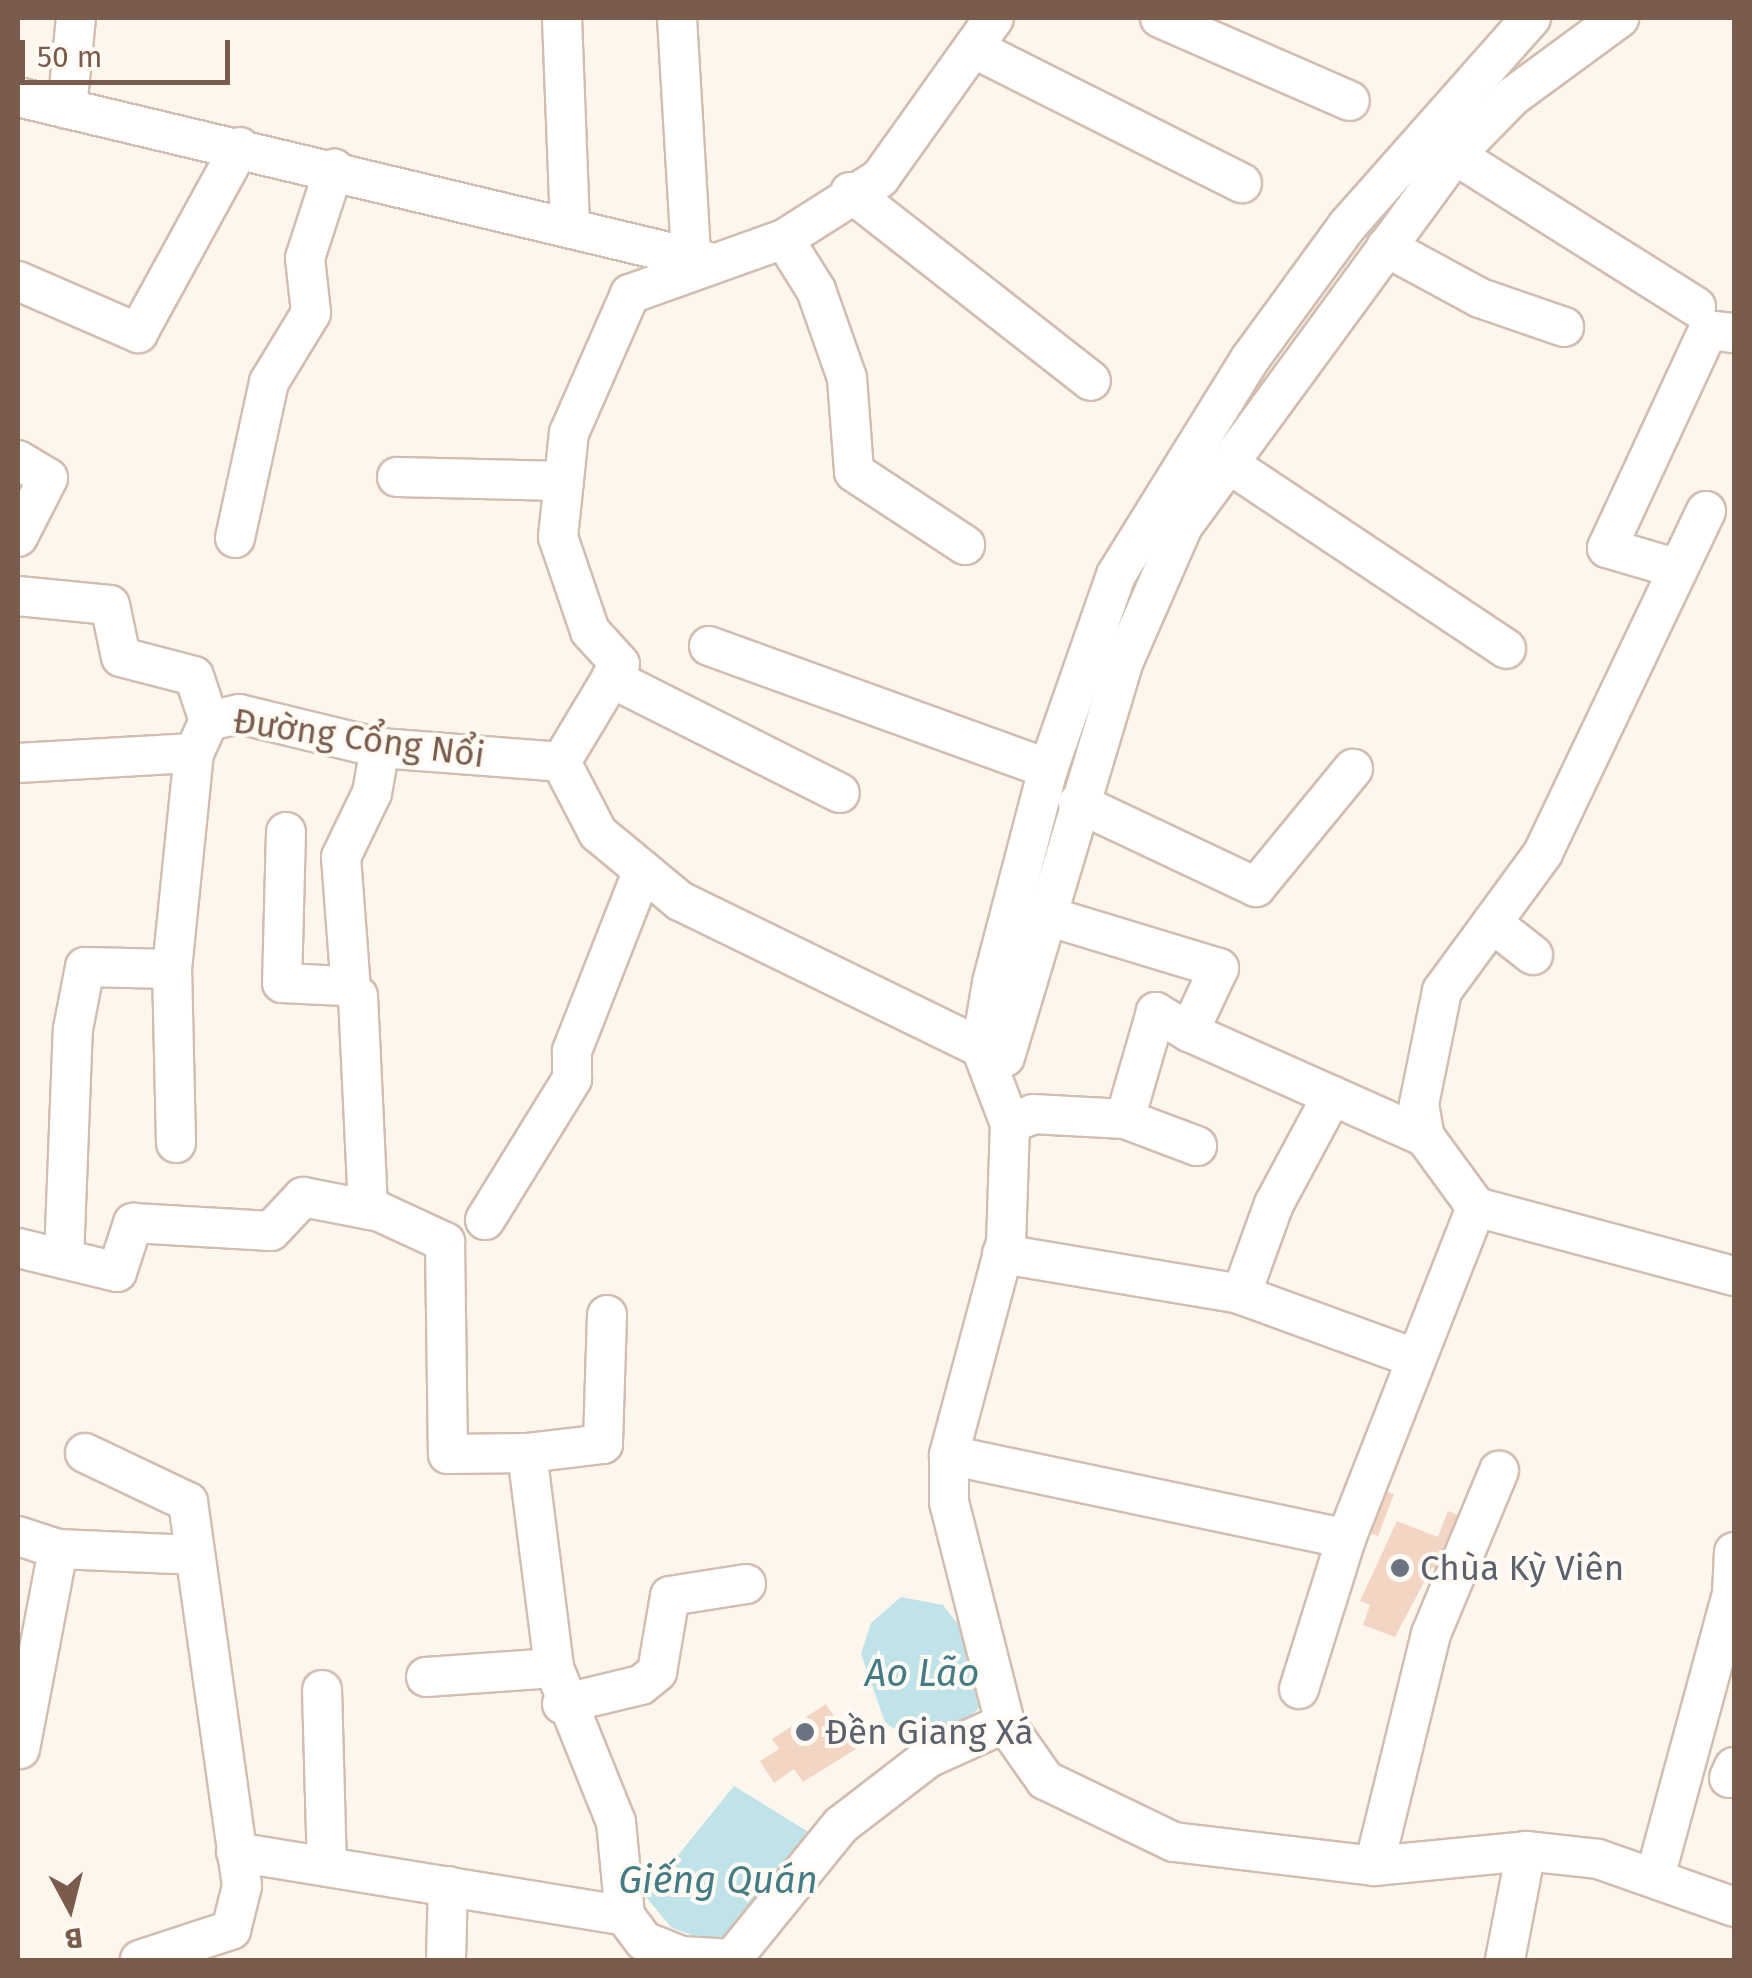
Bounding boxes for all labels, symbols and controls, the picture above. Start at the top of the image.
scale bar [25,20,235,82]
text: 50 m [37,39,102,75]
street label: Đường Cổng Nổi [230,700,488,776]
place label: Chùa Kỳ Viên [1420,1547,1624,1589]
marker: Chùa Kỳ Viên [1389,1557,1411,1579]
water label: Ao Lão [865,1651,979,1697]
place label: Đền Giang Xá [825,1711,1033,1753]
marker: Đền Giang Xá [794,1721,816,1743]
north arrow [20,1858,120,1958]
water label: Giếng Quán [618,1858,818,1904]
text: B [63,1921,84,1956]

